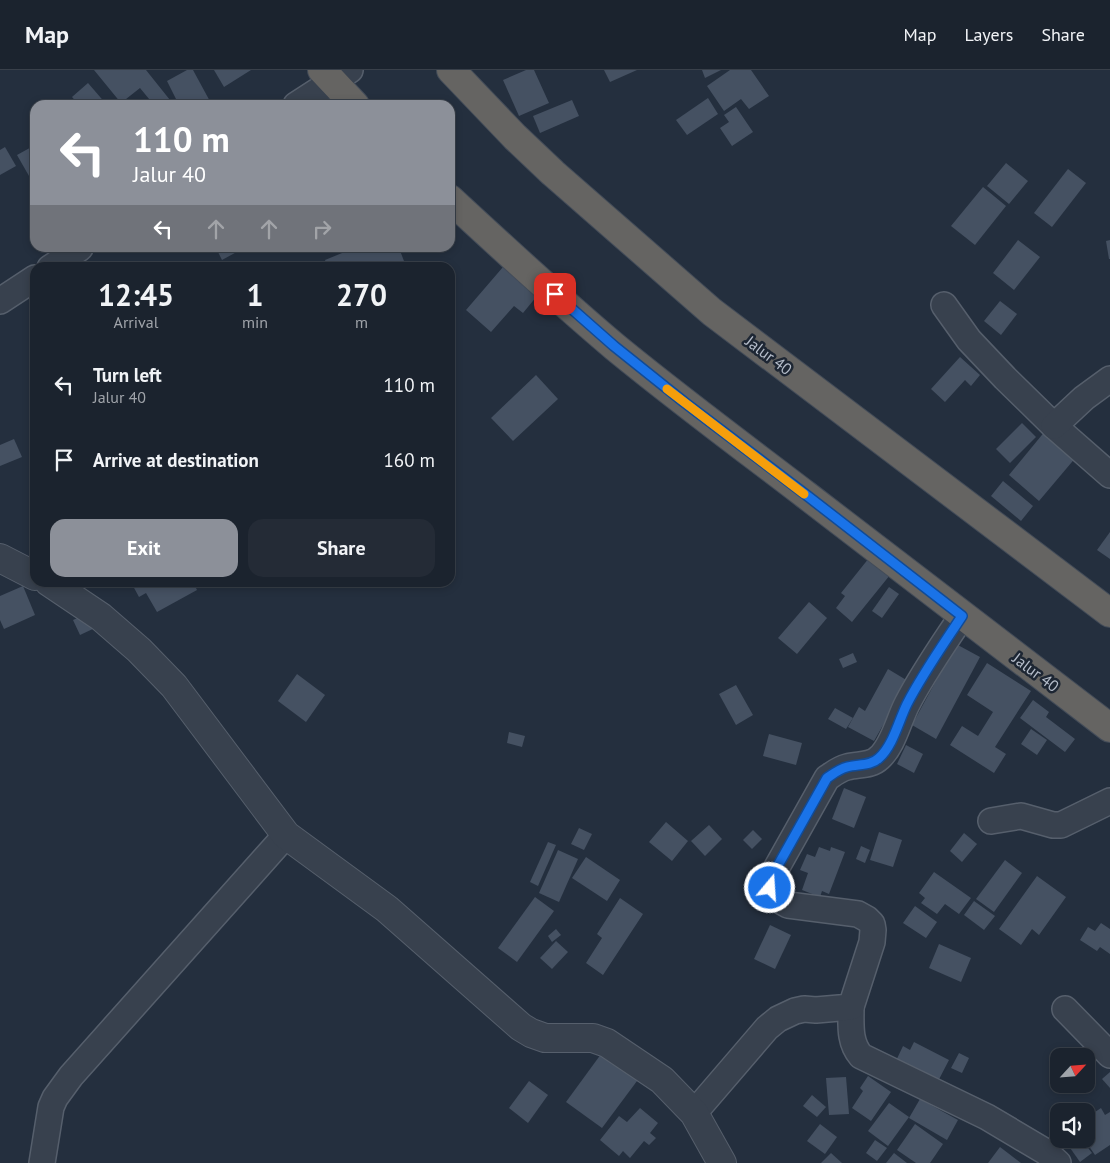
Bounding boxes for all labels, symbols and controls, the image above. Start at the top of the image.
text: Map [25,19,69,50]
text: Map [904,23,936,46]
text: Layers [964,23,1013,46]
text: Share [1041,23,1085,46]
text: 110 m [133,116,230,162]
icon: left [50,120,115,185]
text: Jalur 40 [133,160,206,188]
icon: left [149,215,177,243]
icon: ahead [202,215,230,243]
icon: ahead [255,215,283,243]
icon: right [308,215,336,243]
pin [534,273,576,315]
text: 12:45 [98,275,174,314]
text: 1 [247,275,264,314]
text: 270 [336,275,387,314]
icon: arrive [541,280,569,308]
text: Arrival [114,312,158,332]
text: min [242,312,268,332]
text: m [355,312,368,332]
street label: Jalur 40 [741,330,796,379]
text: Turn left [93,363,162,387]
icon: left [50,371,78,399]
text: 110 m [383,373,435,397]
text: Jalur 40 [93,387,146,407]
icon: arrive [50,446,78,474]
text: Arrive at destination [93,448,259,472]
text: 160 m [383,448,435,472]
button: Exit [50,519,238,577]
button: Share [248,519,435,577]
street label: Jalur 40 [1008,647,1063,696]
position arrow [743,861,795,913]
north arrow [1050,1048,1095,1092]
map controls [1050,1048,1095,1148]
button: sound [1050,1103,1095,1148]

